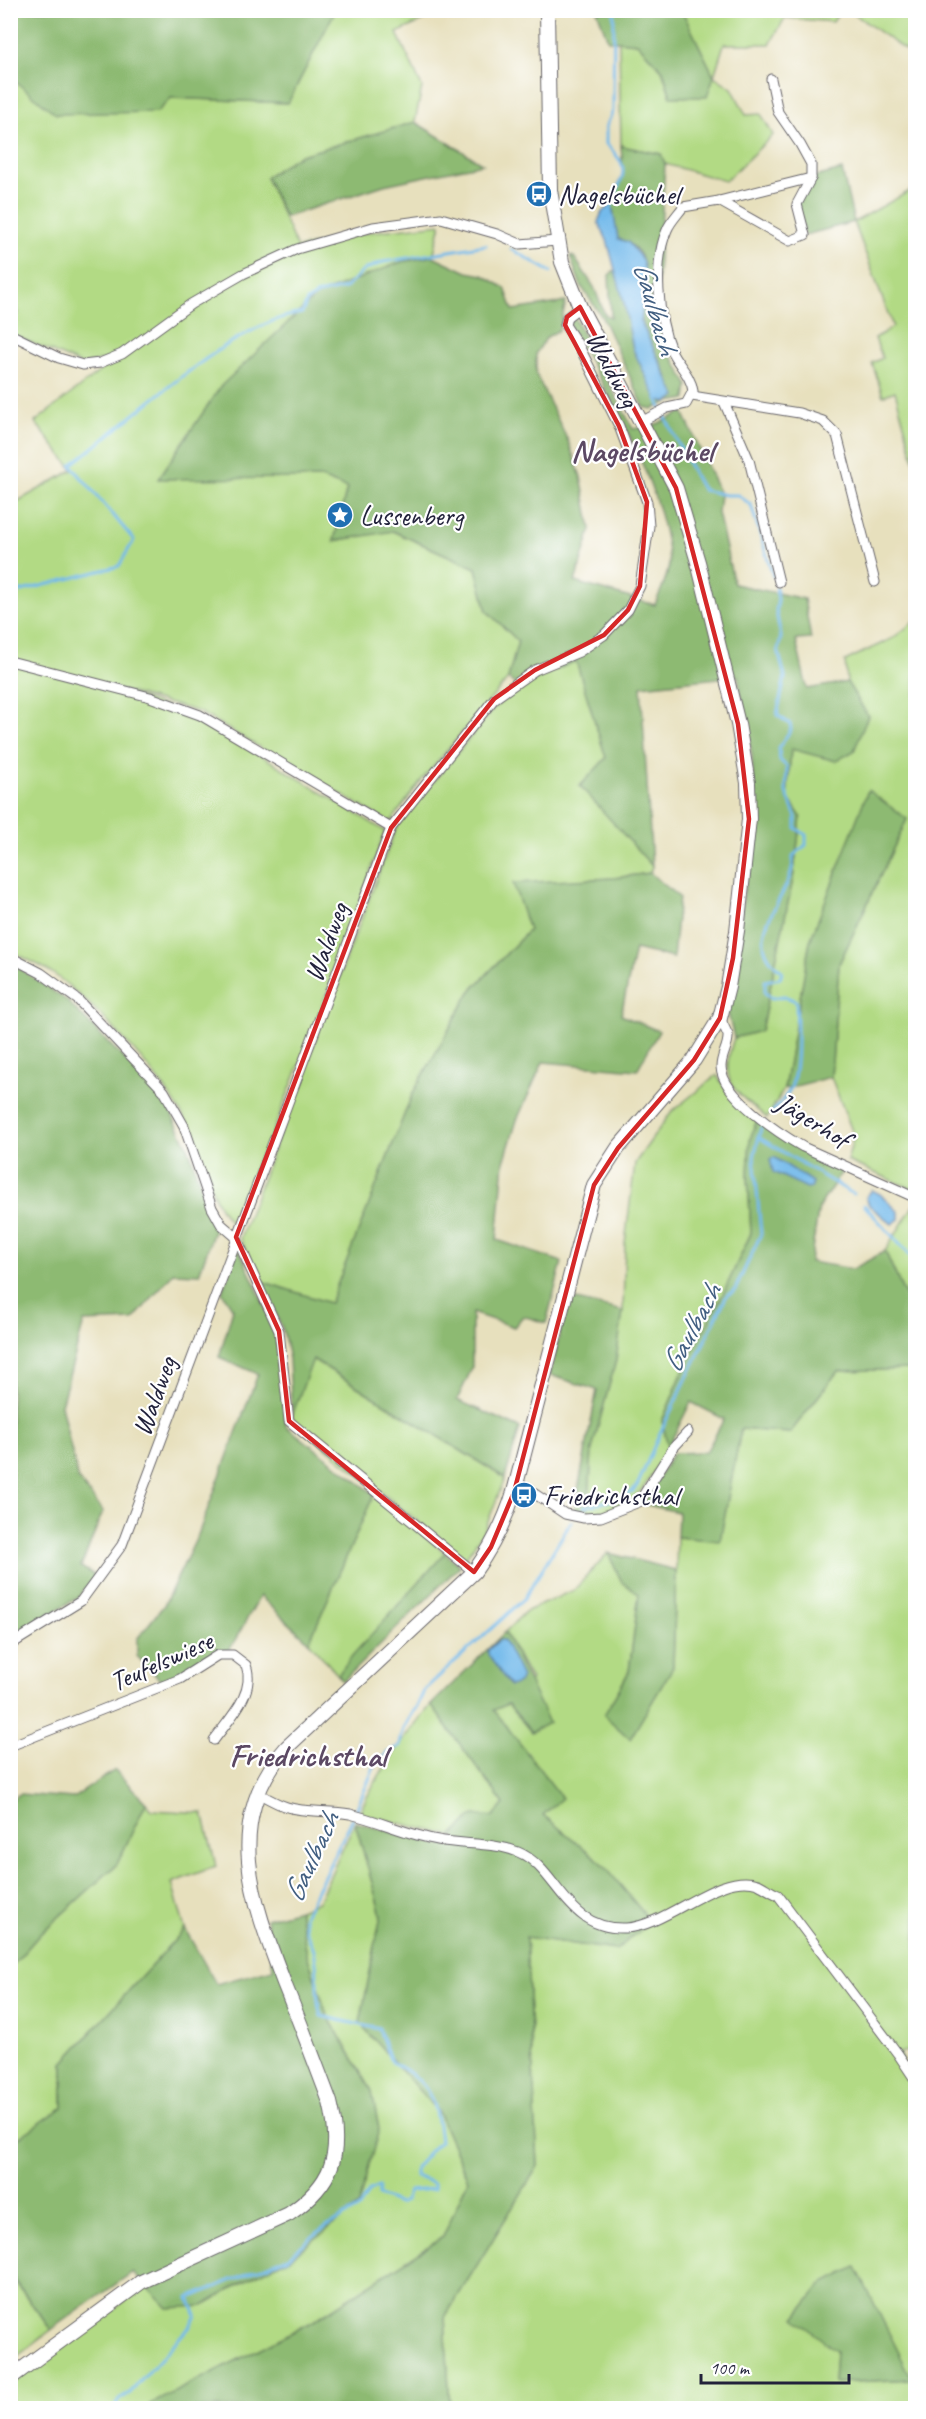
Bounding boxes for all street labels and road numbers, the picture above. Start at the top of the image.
street label: Waldweg [578,325,648,414]
street label: Waldweg [296,897,357,986]
street label: Jägerhof [768,1083,862,1159]
street label: Waldweg [124,1351,185,1440]
street label: Teufelswiese [104,1622,220,1699]

